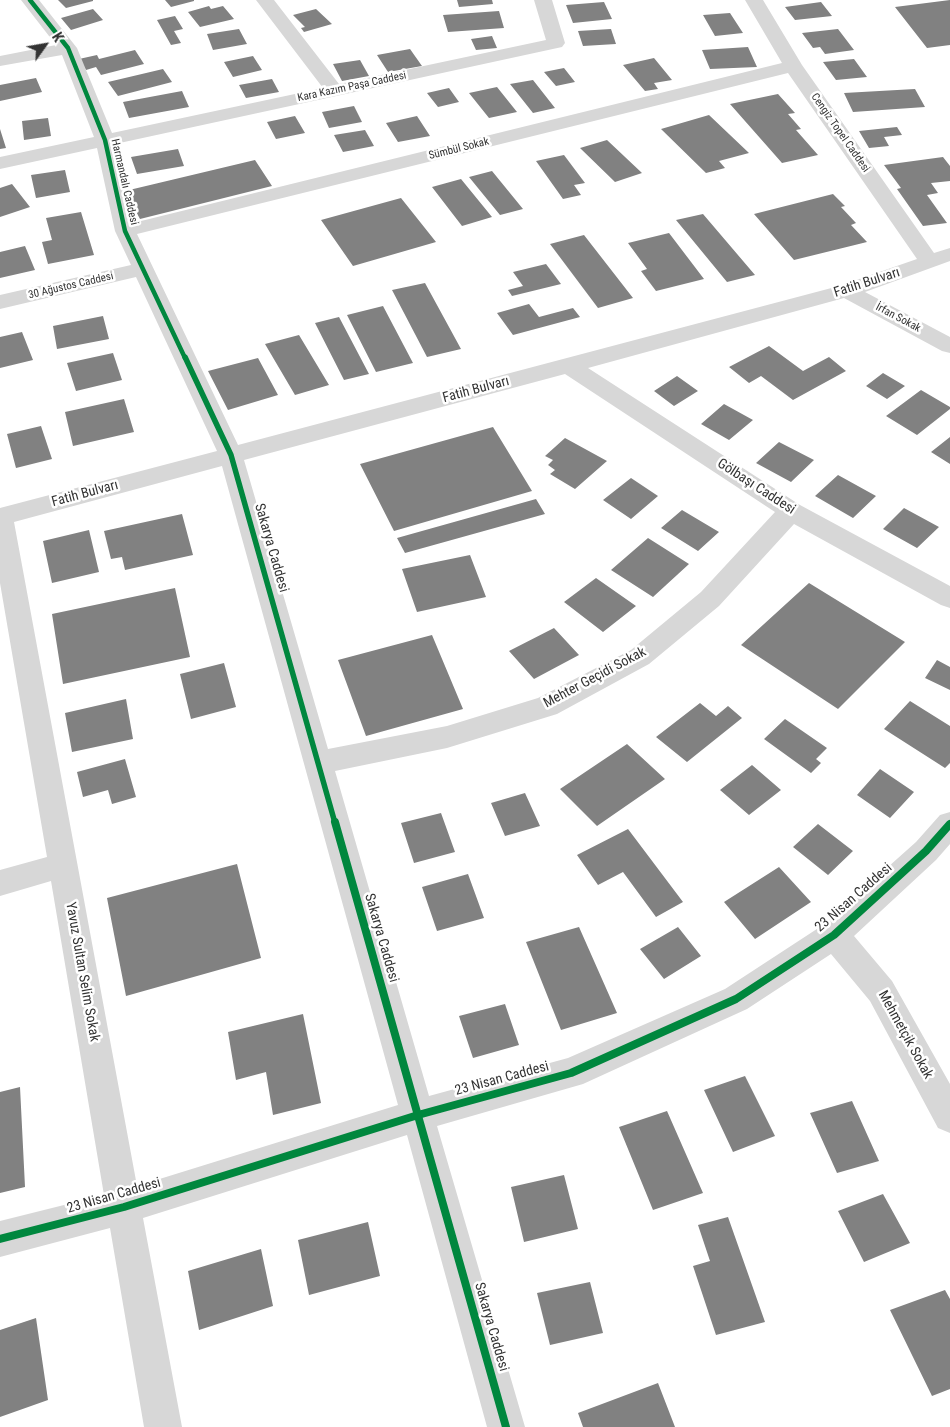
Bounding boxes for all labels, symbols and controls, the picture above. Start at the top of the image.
north arrow [20,20,70,70]
text: K [49,30,67,45]
street label: Kara Kazım Paşa Caddesi [296,69,408,105]
street label: Cengiz Topel Caddesi [808,91,872,175]
street label: Sümbül Sokak [428,135,490,163]
street label: Harmandalı Caddesi [108,138,140,226]
street label: Fatih Bulvarı [832,264,902,302]
street label: 30 Ağustos Caddesi [27,270,115,302]
street label: İrfan Sokak [873,301,923,335]
street label: Fatih Bulvarı [441,373,511,407]
street label: Gölbaşı Caddesi [714,456,798,518]
street label: Fatih Bulvarı [50,477,120,511]
street label: Sakarya Caddesi [250,502,292,594]
street label: Mehter Geçidi Sokak [541,644,649,712]
street label: 23 Nisan Caddesi [812,860,896,936]
street label: Sakarya Caddesi [360,892,402,984]
street label: Yavuz Sultan Selim Sokak [61,901,103,1043]
street label: Mehmetçik Sokak [874,988,936,1082]
street label: 23 Nisan Caddesi [453,1058,551,1100]
street label: 23 Nisan Caddesi [65,1175,163,1217]
street label: Sakarya Caddesi [470,1281,512,1373]

